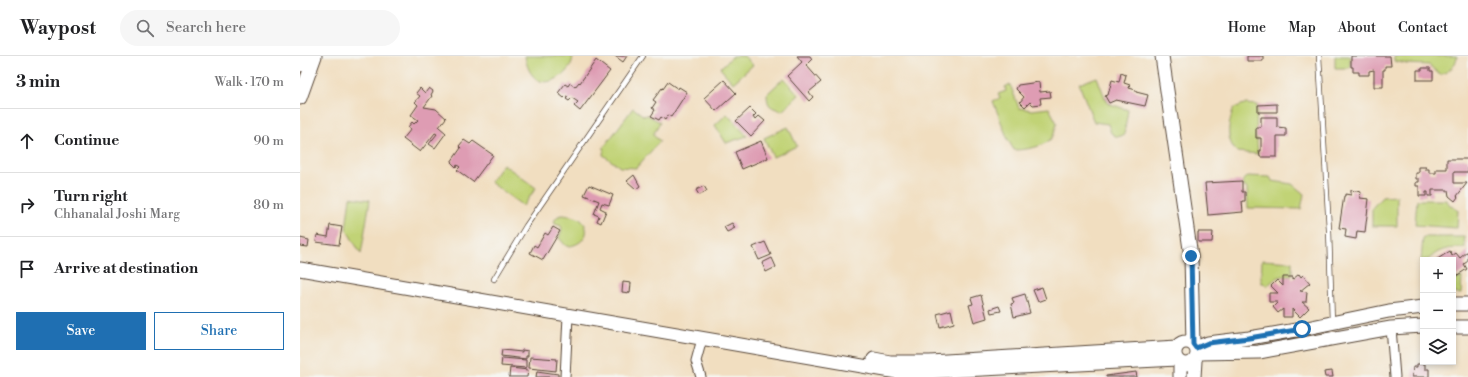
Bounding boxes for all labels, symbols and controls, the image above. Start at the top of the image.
search box [120,10,400,46]
text: Waypost [20,16,96,40]
icon: search [134,17,156,39]
text: Search here [166,18,246,37]
text: Home [1228,19,1266,37]
text: Map [1288,19,1316,37]
text: About [1338,19,1376,37]
text: Contact [1398,19,1448,37]
text: 3 min [16,71,60,93]
text: Walk · 170 m [214,74,284,90]
icon: ahead [16,130,38,152]
text: Continue [54,131,119,150]
text: 90 m [253,133,284,149]
text: Turn right [54,187,128,206]
icon: right [16,194,38,216]
text: 80 m [253,197,284,213]
text: Chhanalal Joshi Marg [54,206,180,222]
route end [1182,247,1200,265]
map controls [1420,257,1456,365]
button: + [1420,257,1456,293]
icon: arrive [16,258,38,280]
text: Arrive at destination [54,259,198,278]
button: − [1420,293,1456,329]
button: Save [16,312,146,350]
button: Share [154,312,284,350]
route start [1293,320,1311,338]
button: layers [1420,329,1456,365]

